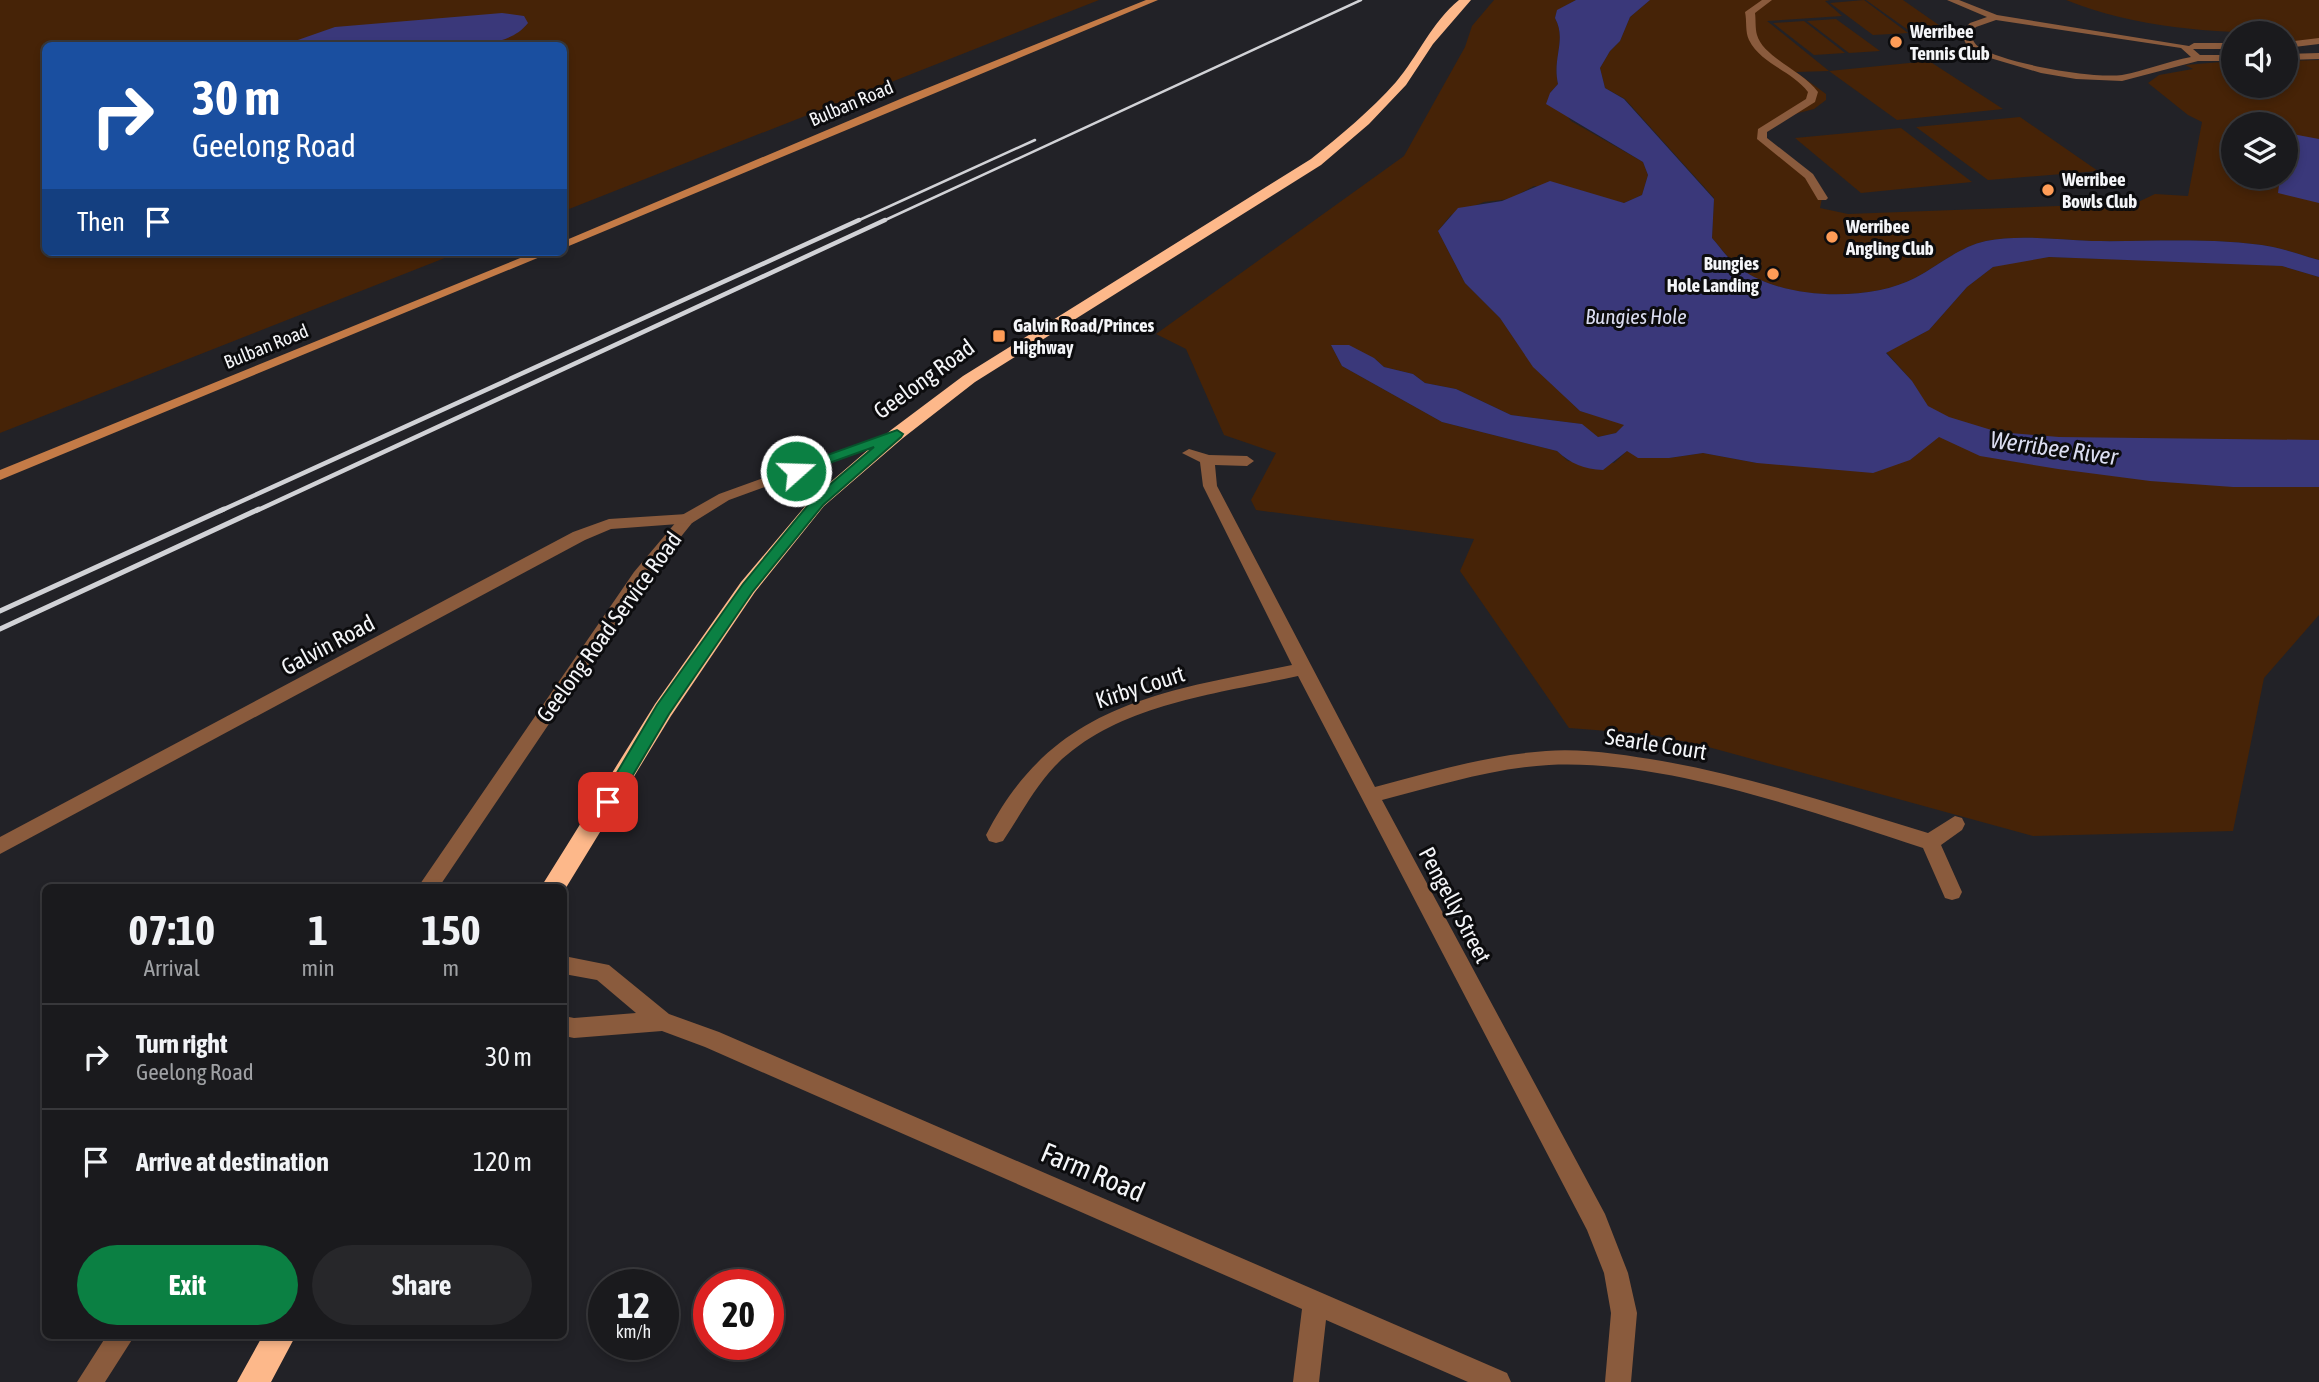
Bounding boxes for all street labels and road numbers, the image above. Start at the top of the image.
street label: Bulban Road [806,75,896,131]
street label: Bulban Road [221,319,311,373]
street label: Geelong Road [869,334,979,424]
street label: Geelong Road Service Road [531,527,687,727]
street label: Galvin Road [277,610,379,680]
street label: Kirby Court [1092,660,1188,714]
street label: Searle Court [1603,723,1709,765]
street label: Pengelly Street [1414,843,1496,967]
street label: Farm Road [1036,1136,1150,1208]

